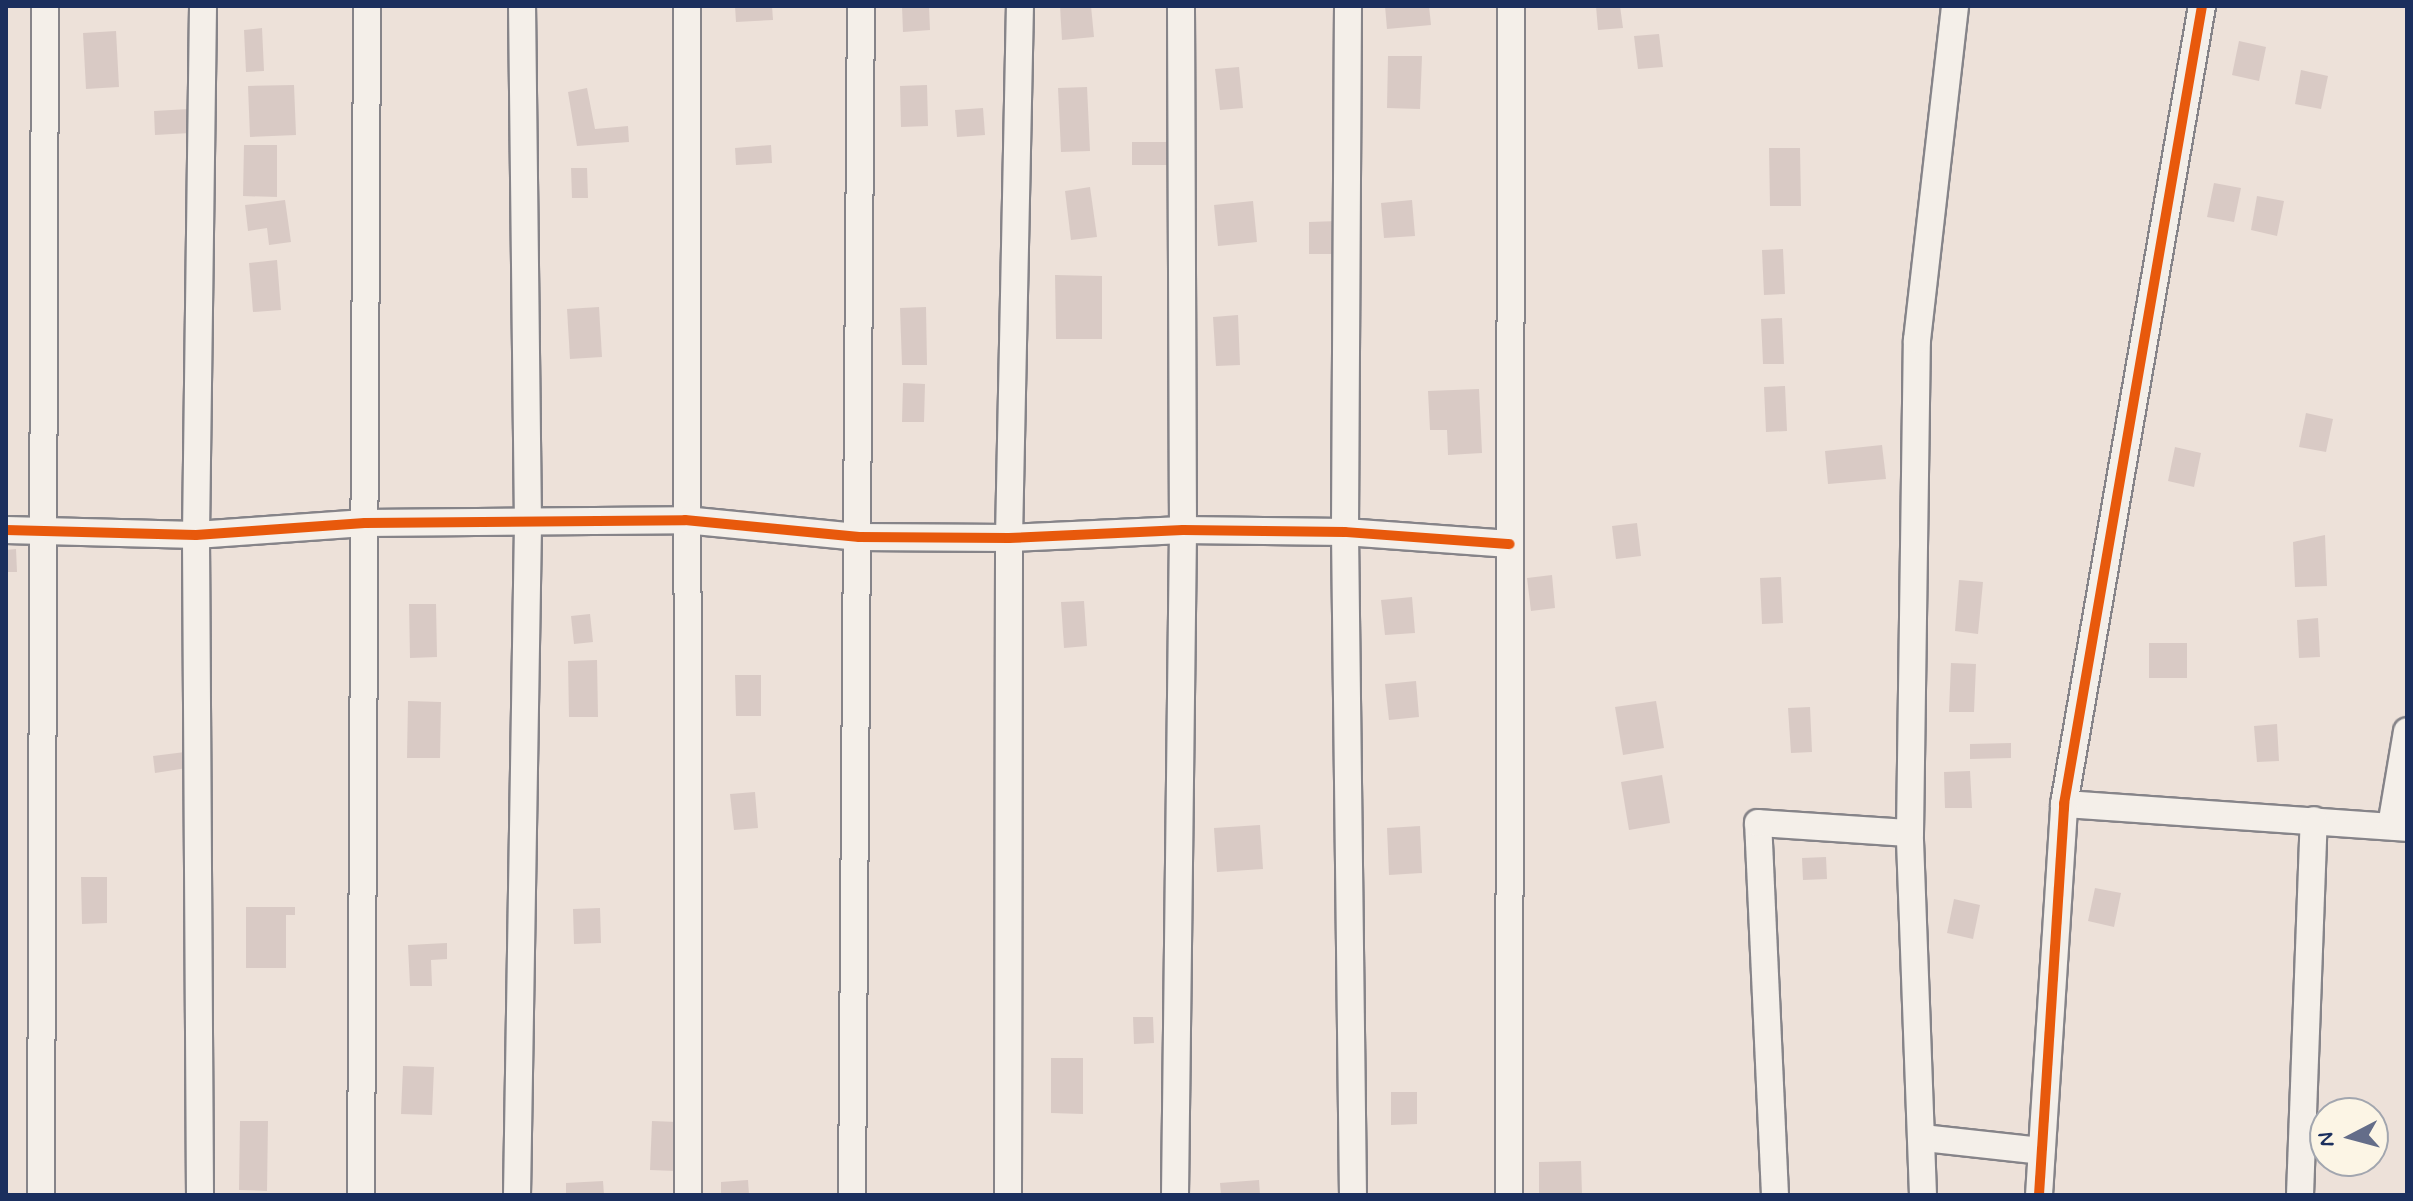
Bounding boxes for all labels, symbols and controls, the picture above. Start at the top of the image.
north arrow [2309,1097,2389,1177]
text: N [2312,1131,2342,1148]

